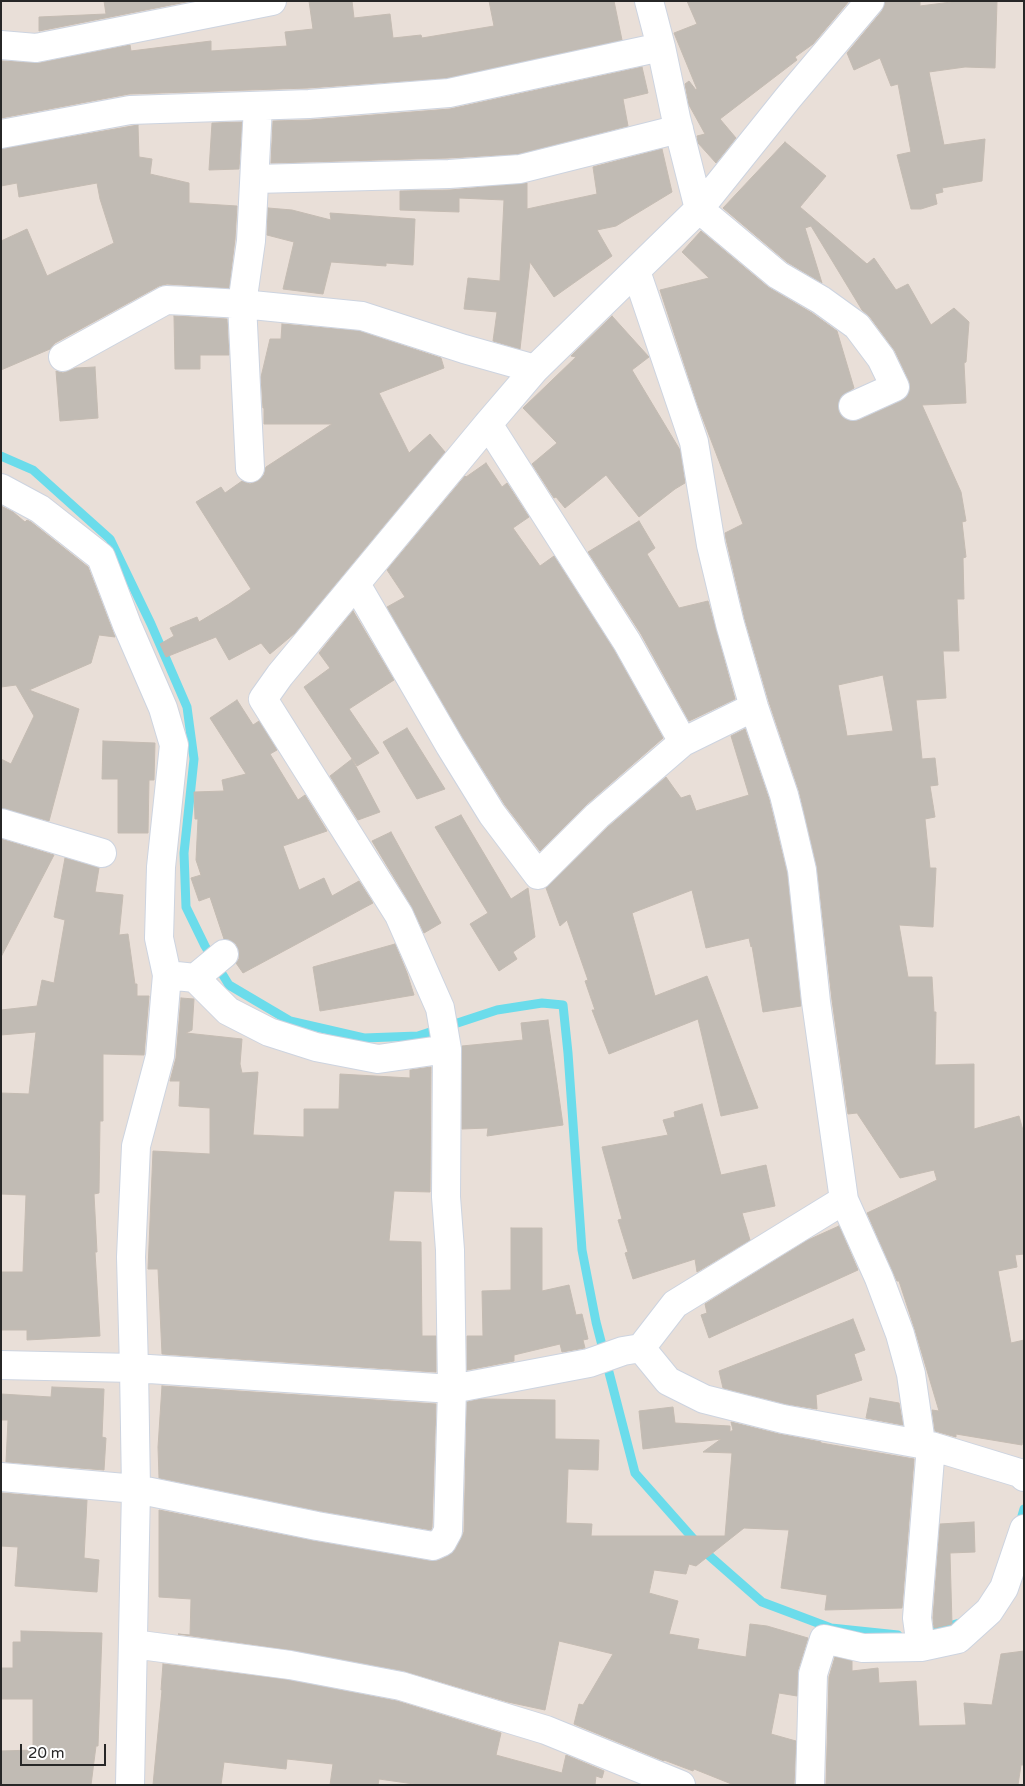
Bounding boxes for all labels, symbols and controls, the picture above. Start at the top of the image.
scale bar [22,1734,109,1766]
text: 20 m [28,1744,65,1762]

